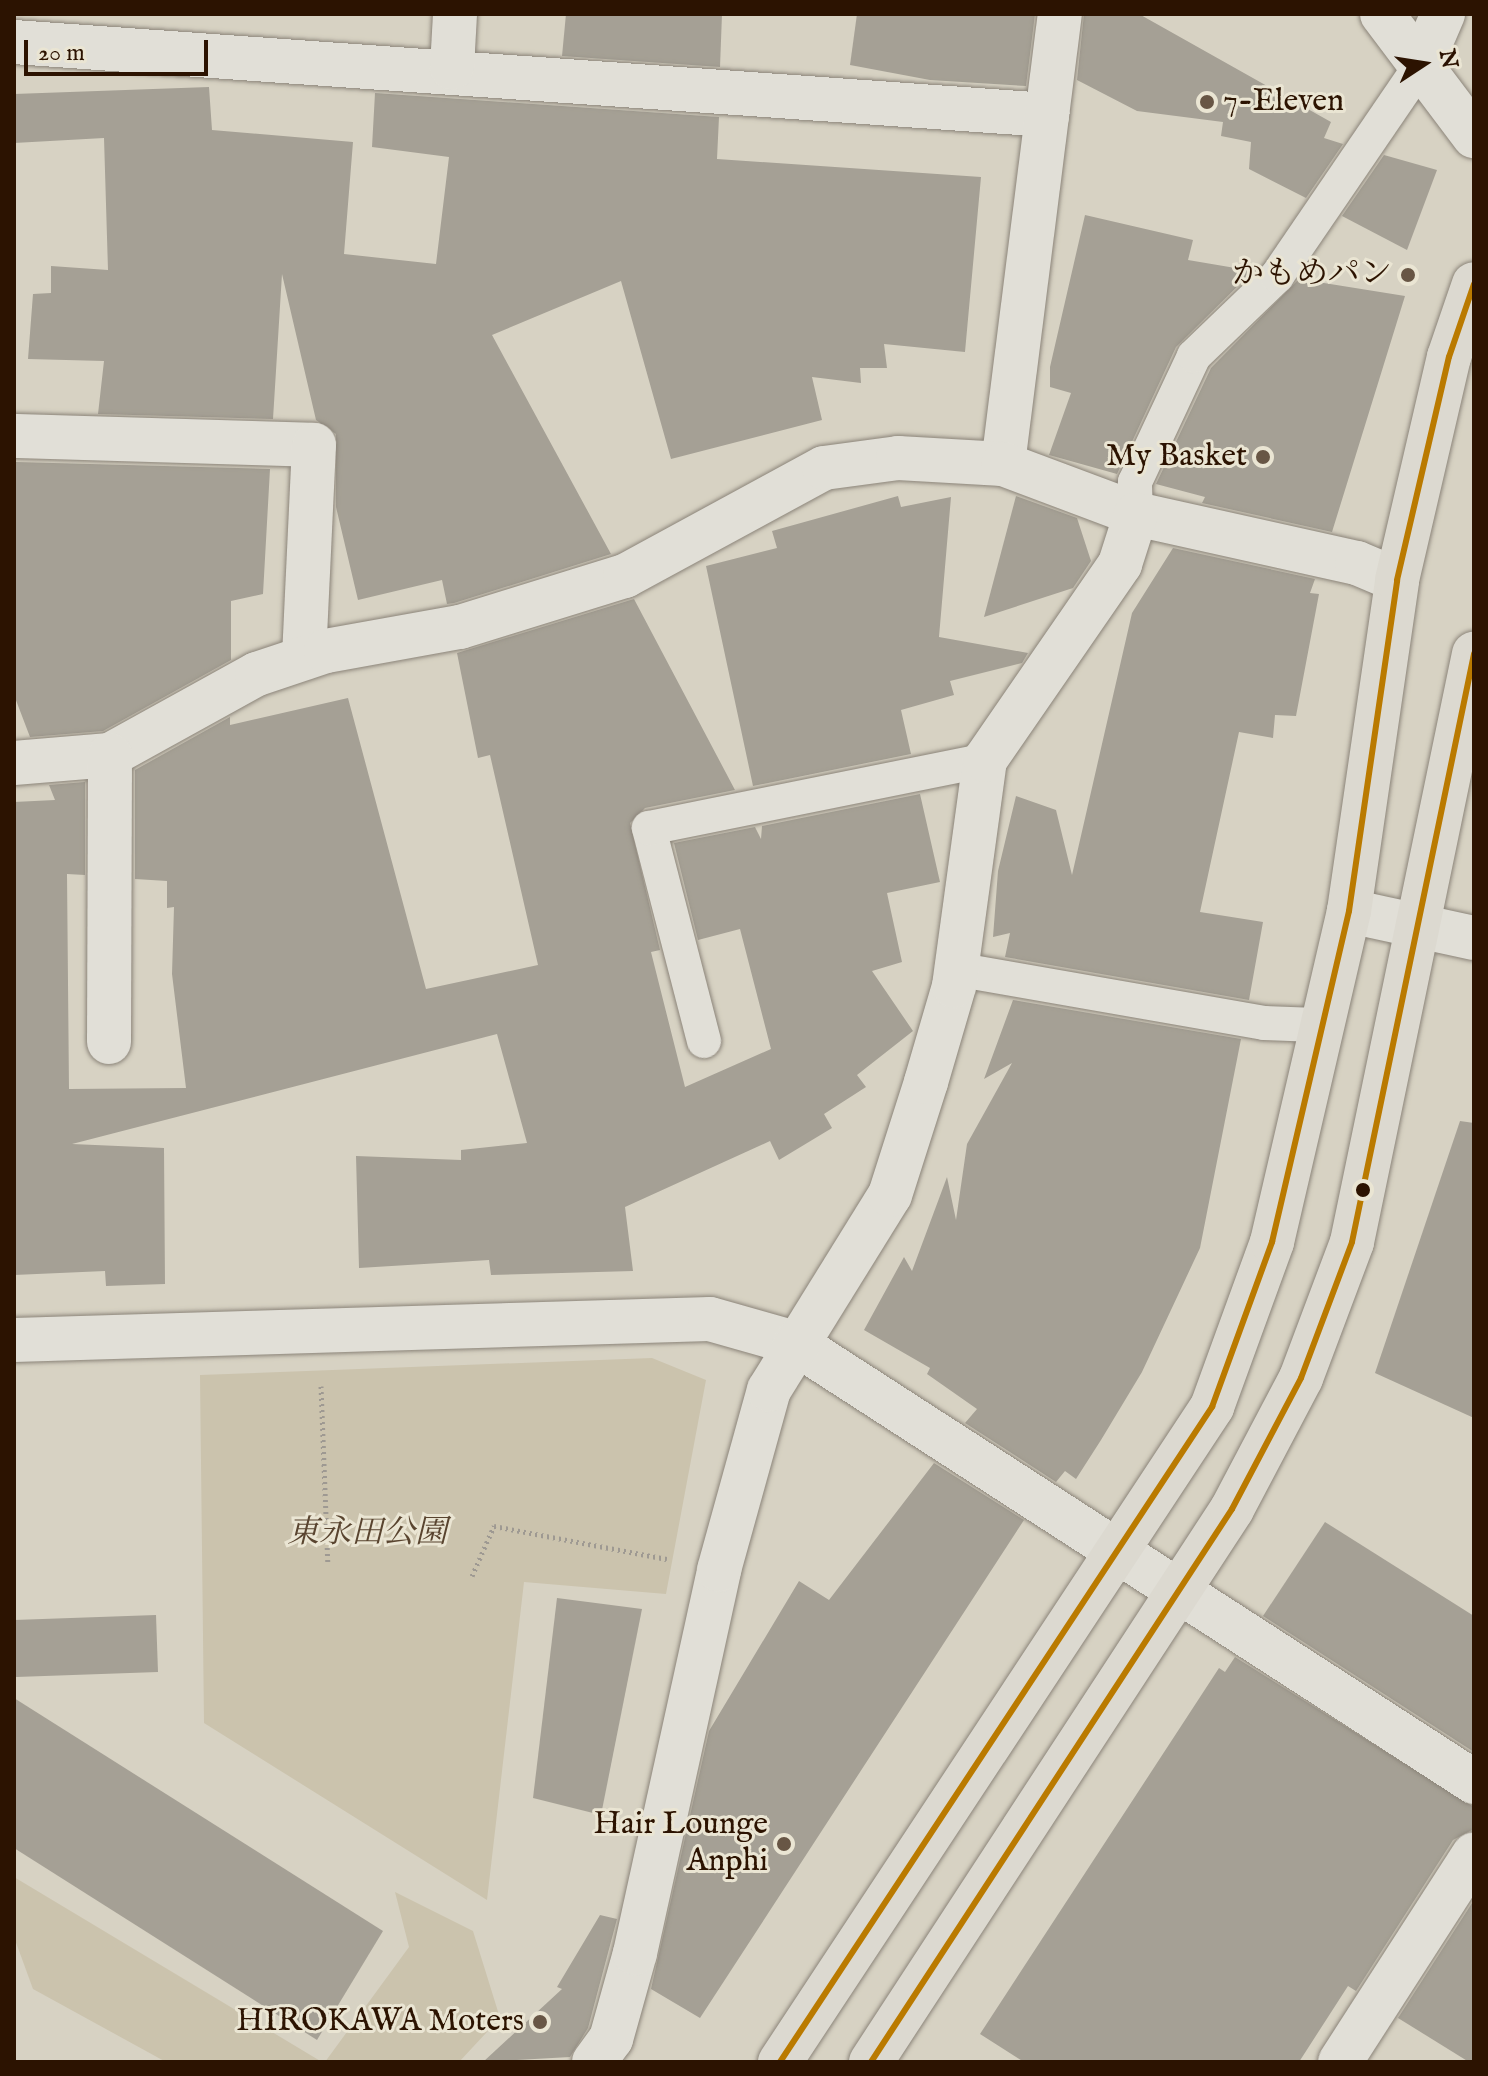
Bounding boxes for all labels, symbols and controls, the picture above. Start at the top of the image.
scale bar [28,24,212,74]
north arrow [1384,24,1464,104]
text: 20 m [38,38,85,69]
text: N [1432,47,1463,71]
place label: 7-Eleven [1223,83,1344,121]
marker: 7-Eleven [1198,93,1216,111]
place label: かもめパン [1232,256,1392,294]
marker: かもめパン [1399,266,1417,284]
place label: My Basket [1106,438,1247,476]
marker: My Basket [1254,448,1272,466]
unlabelled marker [1355,1182,1371,1198]
park label: 東永田公園 [287,1515,447,1553]
place label: Hair Lounge Anphi [594,1807,768,1882]
marker: Hair Lounge Anphi [775,1835,793,1853]
place label: HIROKAWA Moters [236,2003,524,2041]
marker: HIROKAWA Moters [531,2013,549,2031]

